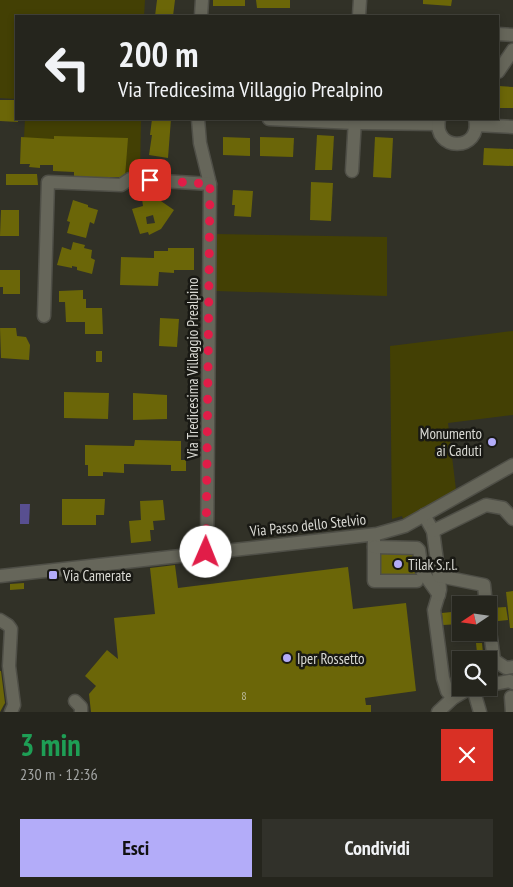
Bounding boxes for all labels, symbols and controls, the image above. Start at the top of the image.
text: 200 m [118,31,199,77]
icon: left [35,35,100,100]
text: Via Tredicesima Villaggio Prealpino [118,75,383,103]
pin [129,159,171,201]
icon: arrive [136,166,164,194]
street label: Via Tredicesima Villaggio Prealpino [183,278,202,459]
place label: Monumento ai Caduti [420,424,482,460]
marker: Monumento ai Caduti [486,436,498,448]
street label: Via Passo dello Stelvio [248,509,367,541]
position arrow [179,525,231,577]
place label: Tilak S.r.l. [408,555,458,574]
marker: Tilak S.r.l. [392,558,404,570]
place label: Via Camerate [62,566,131,585]
marker: Via Camerate [47,569,59,581]
north arrow [452,596,498,641]
map controls [452,596,497,696]
place label: Iper Rossetto [297,649,365,668]
button: search [452,651,497,696]
marker: Iper Rossetto [281,652,293,664]
house number: 8 [241,688,247,703]
text: 3 min [20,725,81,764]
button: close [441,729,493,781]
text: 230 m · 12:36 [20,764,98,784]
button: Esci [20,819,252,877]
button: Condividi [262,819,493,877]

